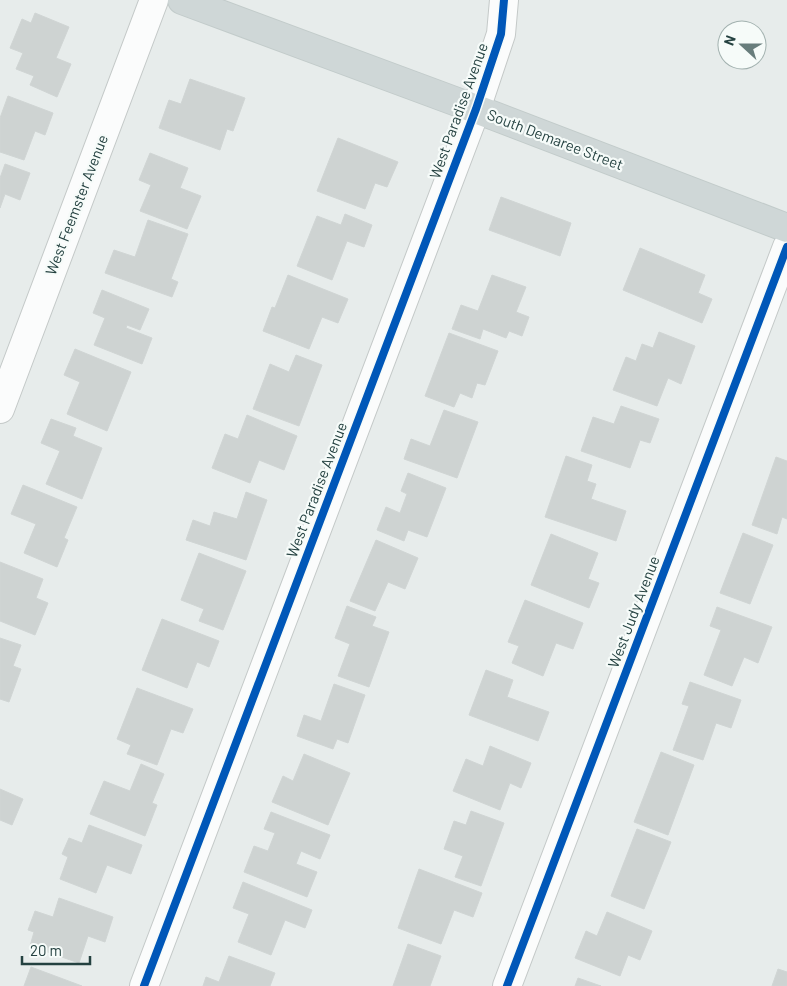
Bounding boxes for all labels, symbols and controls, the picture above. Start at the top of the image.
north arrow [717,20,767,70]
text: N [720,33,739,48]
street label: West Paradise Avenue [425,40,491,181]
street label: South Demaree Street [485,105,626,173]
street label: West Feemster Avenue [41,132,111,277]
street label: West Paradise Avenue [282,419,350,560]
street label: West Judy Avenue [603,553,663,670]
scale bar [22,934,90,966]
text: 20 m [30,941,62,959]

